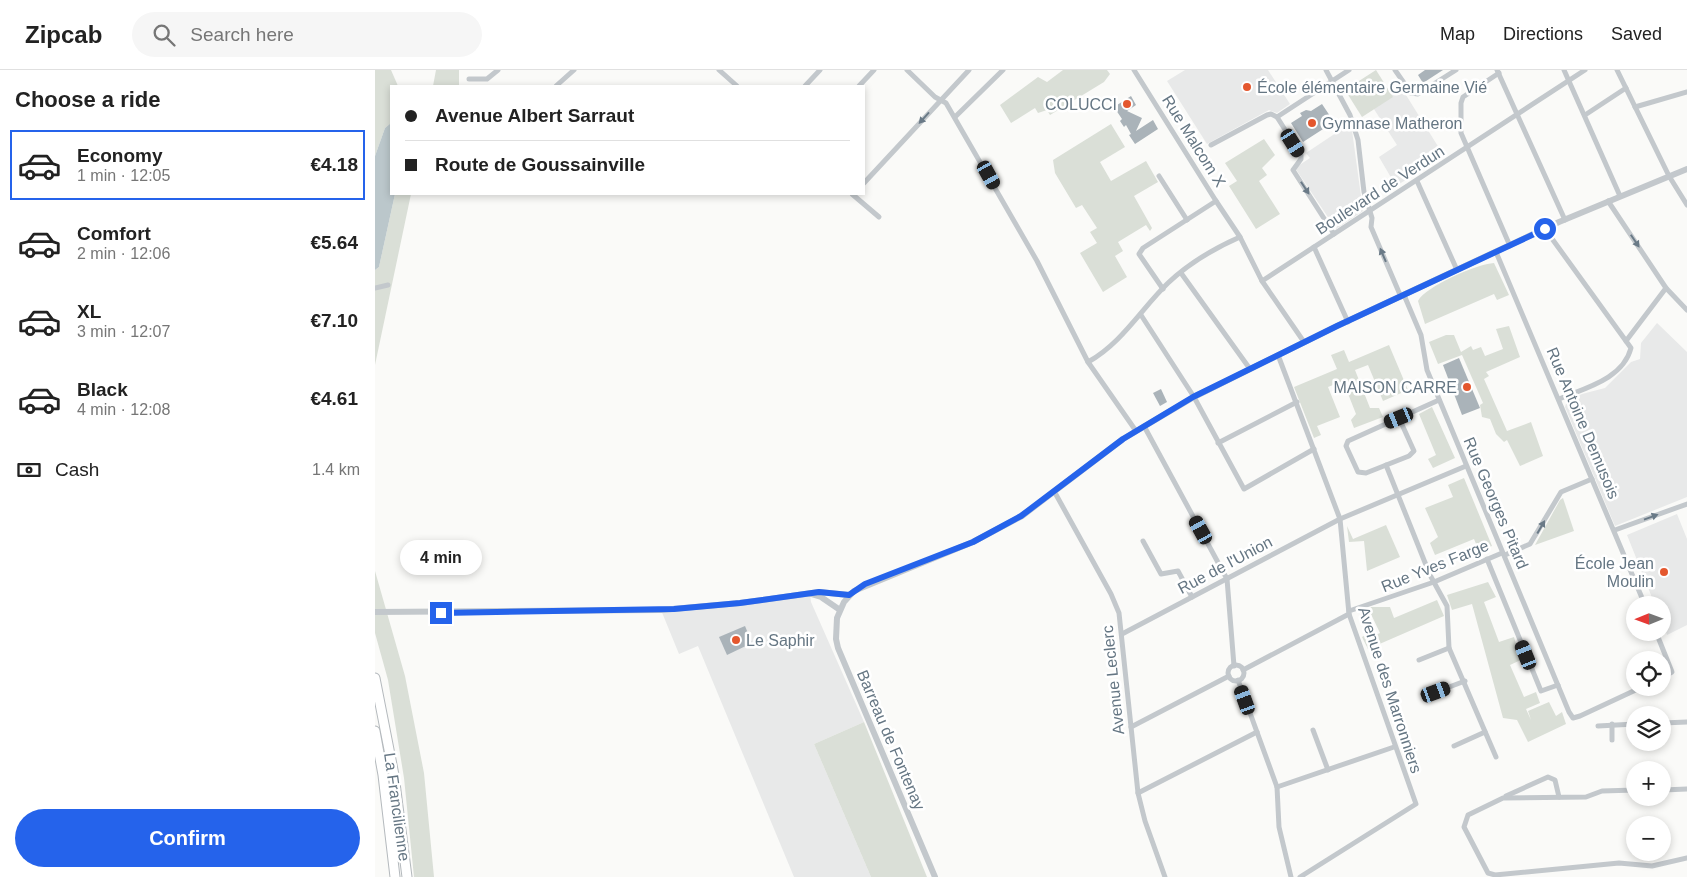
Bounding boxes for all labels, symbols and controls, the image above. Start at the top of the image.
search box [132,12,482,57]
text: Zipcab [25,21,102,48]
icon: search [150,21,178,49]
text: Search here [190,24,294,45]
text: Map [1440,24,1475,44]
text: Directions [1503,24,1583,44]
text: Saved [1611,24,1662,44]
place label: École élémentaire Germaine Vié [1257,78,1487,96]
marker: École élémentaire Germaine Vié [1241,81,1253,93]
text: Choose a ride [15,87,160,112]
street label: Rue Malcom X [1159,92,1229,190]
place label: COLUCCI [1045,96,1117,113]
marker: COLUCCI [1121,98,1133,110]
text: Avenue Albert Sarraut [435,105,634,126]
one-way arrow [918,112,929,125]
place label: Gymnase Matheron [1322,115,1463,132]
marker: Gymnase Matheron [1306,117,1318,129]
car [1278,126,1307,160]
street label: Boulevard de Verdun [1313,142,1447,238]
icon: car [17,143,62,188]
text: Economy [77,145,163,166]
text: €4.18 [310,154,358,175]
text: Route de Goussainville [435,154,645,175]
car [975,158,1002,192]
text: 1 min · 12:05 [77,167,170,184]
one-way arrow [1300,181,1310,195]
route start [1534,218,1556,240]
icon: car [17,221,62,266]
text: Comfort [77,223,151,244]
text: €5.64 [310,232,358,253]
one-way arrow [1630,234,1640,248]
text: 2 min · 12:06 [77,245,170,262]
one-way arrow [1379,248,1387,262]
icon: car [17,299,62,344]
text: XL [77,301,101,322]
text: €7.10 [310,310,358,331]
text: 3 min · 12:07 [77,323,170,340]
street label: Rue Antoine Demusois [1543,345,1623,501]
icon: car [17,377,62,422]
text: Black [77,379,128,400]
place label: MAISON CARRE [1333,379,1457,396]
marker: MAISON CARRE [1461,381,1473,393]
text: €4.61 [310,388,358,409]
text: 4 min · 12:08 [77,401,170,418]
car [1382,405,1415,431]
street label: Rue Georges Pitard [1461,435,1531,571]
icon: cash [15,456,43,484]
text: Cash [55,459,99,480]
text: 1.4 km [312,461,360,478]
car [1187,513,1214,547]
one-way arrow [1644,513,1659,521]
one-way arrow [1536,520,1545,533]
street label: Rue de l'Union [1175,533,1275,597]
street label: Rue Yves Farge [1379,537,1491,595]
callout: 4 min [400,540,482,576]
text: 4 min [420,549,462,566]
place label: École Jean Moulin [1575,554,1654,590]
marker: École Jean Moulin [1658,566,1670,578]
north arrow [1626,596,1671,641]
map controls [1626,596,1671,861]
route end [430,602,452,624]
street label: Avenue des Marronniers [1355,605,1425,775]
street label: Avenue Leclerc [1099,624,1127,736]
place label: Le Saphir [746,632,815,649]
marker: Le Saphir [730,634,742,646]
car [1513,638,1538,672]
button: locate [1626,651,1671,696]
street label: Barreau de Fontenay [854,667,928,813]
car [1419,680,1452,704]
car [1232,683,1257,717]
button: layers [1626,706,1671,751]
street label: La Francilienne [381,752,413,862]
button: + [1626,761,1671,806]
button: Confirm [15,809,360,867]
button: − [1626,816,1671,861]

